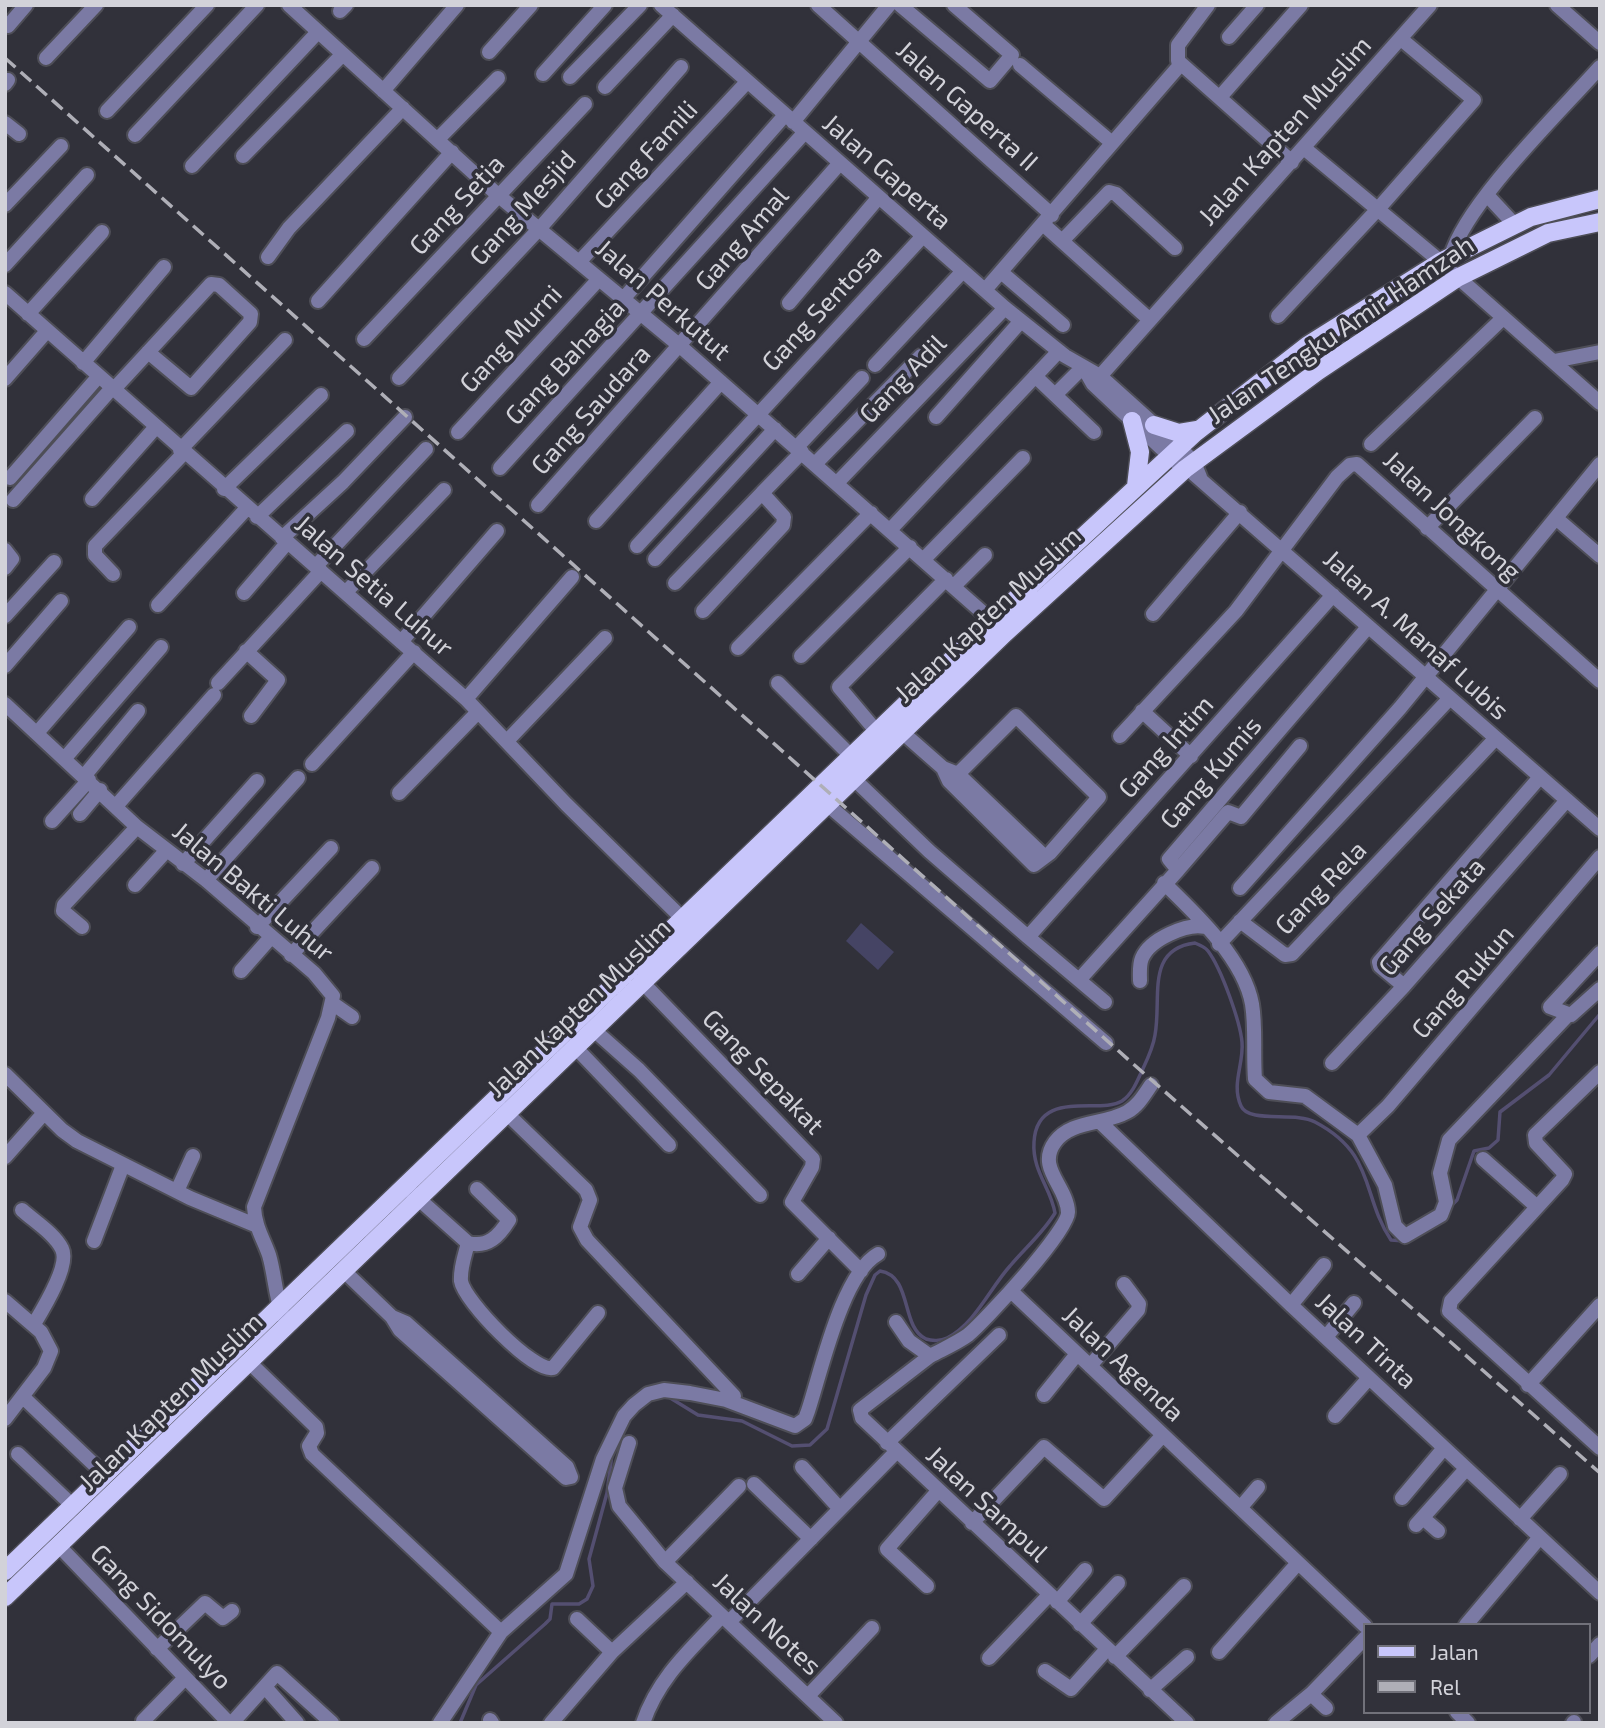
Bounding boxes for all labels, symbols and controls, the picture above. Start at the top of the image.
street label: Jalan Kapten Muslim [1192,30,1378,232]
street label: Jalan Gaperta II [890,34,1044,178]
street label: Gang Famili [588,94,704,216]
street label: Jalan Gaperta [816,108,958,236]
street label: Gang Mesjid [463,144,583,272]
street label: Gang Setia [403,149,511,261]
street label: Gang Amal [689,181,795,297]
street label: Jalan Tengku Amir Hamzah [1202,229,1480,431]
street label: Jalan Perkutut [589,233,737,367]
street label: Gang Sentosa [755,238,889,378]
street label: Gang Murni [453,279,569,399]
street label: Gang Bahagia [499,292,631,432]
street label: Gang Adil [853,328,953,430]
street label: Gang Saudara [525,339,657,481]
street label: Jalan Jongkong [1377,444,1527,588]
street label: Jalan Setia Luhur [288,509,460,663]
street label: Jalan Kapten Muslim [888,521,1088,709]
street label: Jalan A. Manaf Lubis [1317,544,1515,726]
street label: Gang Intim [1112,689,1220,805]
street label: Gang Kumis [1154,710,1268,836]
street label: Jalan Bakti Luhur [166,816,340,968]
street label: Gang Rela [1269,835,1373,941]
street label: Gang Sekata [1372,852,1492,982]
street label: Jalan Kapten Muslim [481,912,677,1104]
street label: Gang Rukun [1405,919,1521,1045]
street label: Gang Sepakat [696,1003,830,1141]
street label: Jalan Tinta [1309,1286,1423,1396]
street label: Jalan Agenda [1056,1300,1190,1428]
street label: Jalan Kapten Muslim [73,1306,269,1498]
street label: Jalan Sampul [920,1440,1054,1568]
street label: Gang Sidomulyo [84,1538,238,1696]
street label: Jalan Notes [707,1566,827,1682]
legend [1364,1623,1591,1714]
text: Jalan [1430,1639,1479,1664]
text: Rel [1430,1674,1460,1699]

